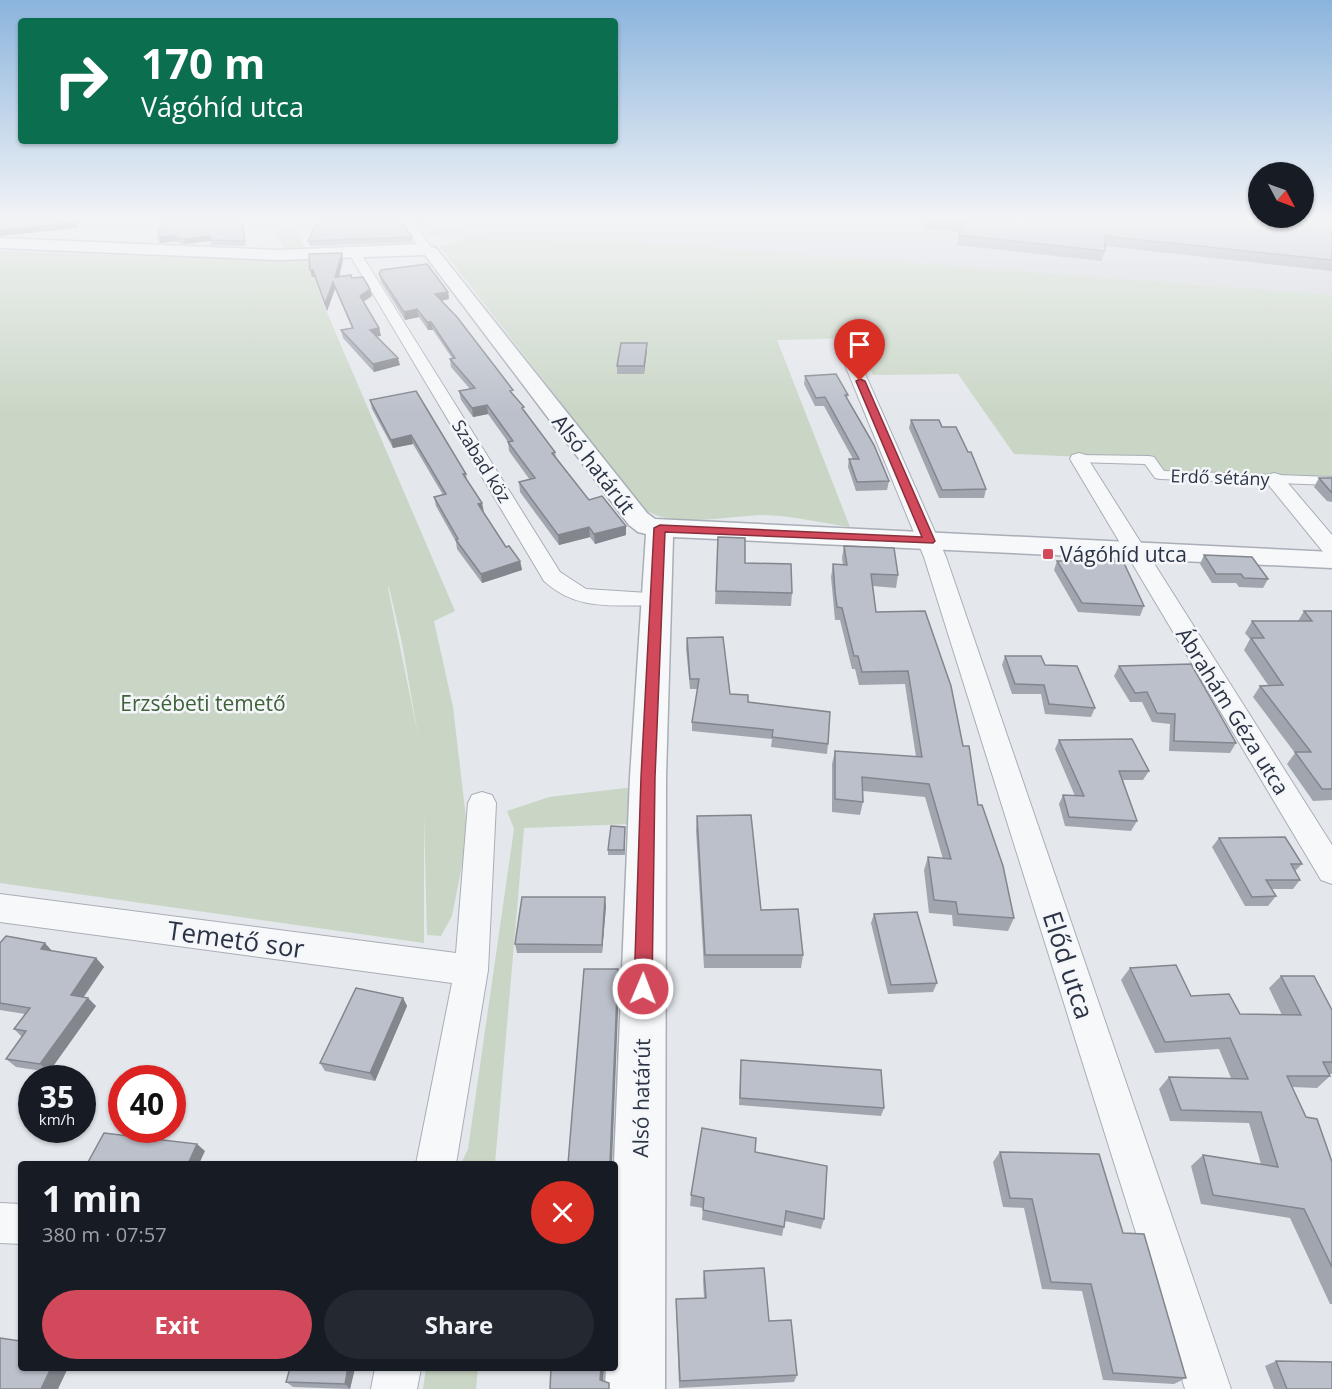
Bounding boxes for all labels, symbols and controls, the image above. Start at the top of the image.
text: 170 m [141,34,265,91]
icon: right [42,42,120,120]
text: Vágóhíd utca [141,88,304,125]
north arrow [1248,162,1314,228]
map controls [1248,162,1314,228]
pin [834,319,885,381]
icon: arrive [843,328,876,361]
street label: Alsó határút [546,408,642,520]
street label: Szabad köz [447,415,517,507]
street label: Erdő sétány [1170,463,1271,491]
place label: Vágóhíd utca [1060,540,1187,568]
marker: Vágóhíd utca [1041,547,1055,561]
street label: Ábrahám Géza utca [1170,622,1296,800]
park label: Erzsébeti temető [120,689,286,717]
street label: Előd utca [1035,906,1103,1024]
street label: Temető sor [165,912,307,966]
position arrow [611,957,675,1021]
street label: Alsó határút [626,1038,656,1158]
speed limit sign: 40 [108,1065,186,1143]
text: 35 [40,1076,74,1117]
text: km/h [39,1109,75,1129]
text: 1 min [42,1174,142,1223]
button: close [531,1181,594,1244]
text: 380 m · 07:57 [42,1221,167,1248]
button: Exit [42,1290,312,1359]
button: Share [324,1290,594,1359]

